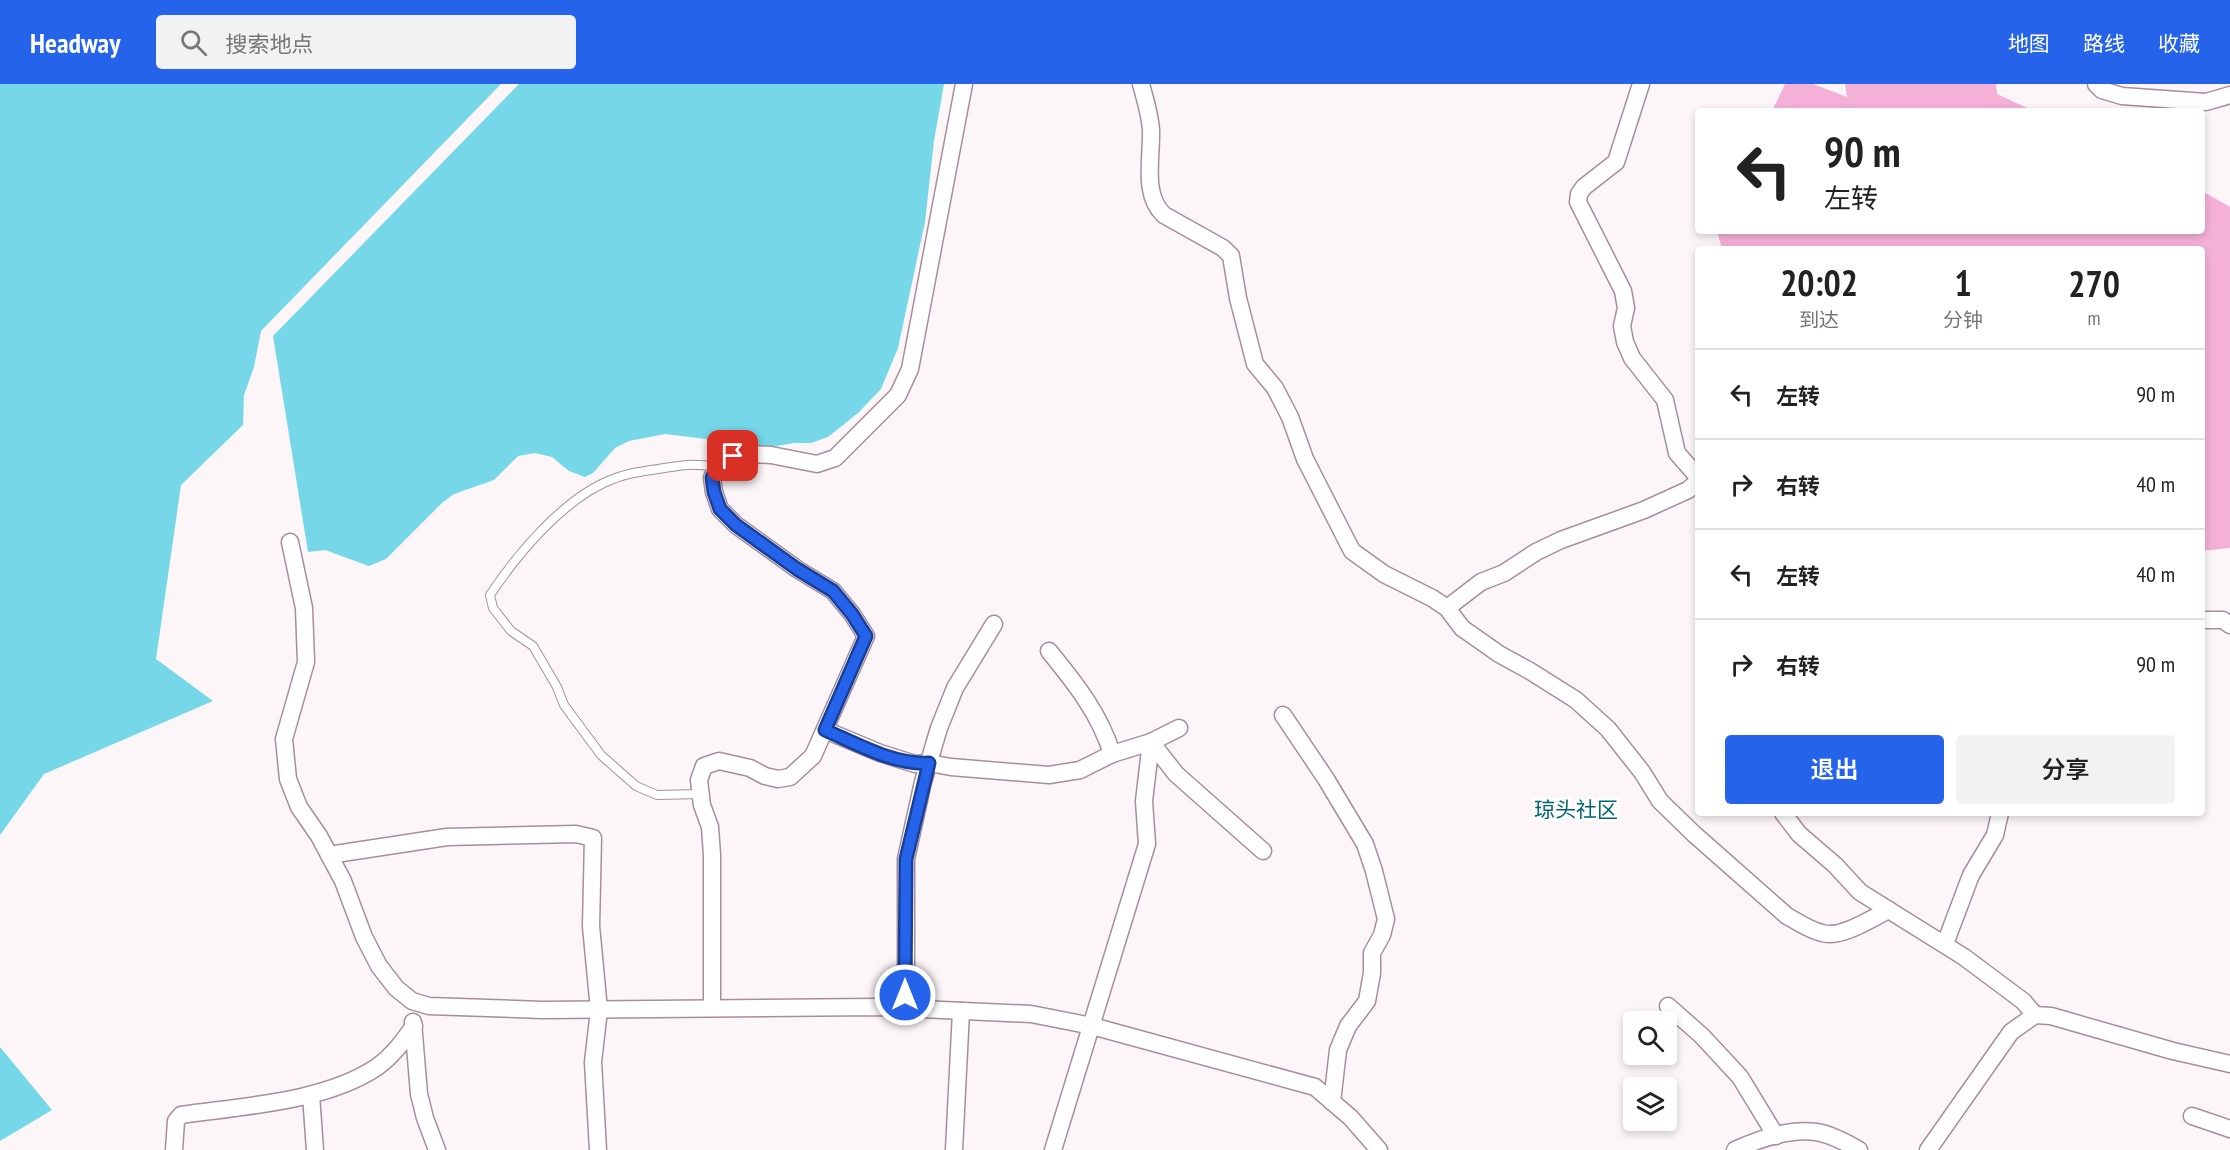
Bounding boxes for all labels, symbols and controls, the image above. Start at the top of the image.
search box [156,15,576,69]
text: Headway [30,24,120,61]
icon: search [177,26,210,59]
text: 搜索地点 [225,30,313,58]
text: 地图 [2008,30,2050,57]
text: 路线 [2083,30,2125,57]
text: 收藏 [2158,30,2200,57]
text: 90 m [1824,124,1901,179]
icon: left [1725,132,1803,210]
text: 左转 [1824,181,1878,215]
text: 20:02 [1780,259,1858,306]
text: 1 [1955,259,1972,306]
text: 270 [2068,260,2120,307]
text: m [2088,305,2101,331]
text: 到达 [1799,307,1839,333]
text: 分钟 [1943,307,1983,333]
icon: left [1725,378,1758,411]
text: 90 m [2136,380,2175,408]
text: 左转 [1776,382,1820,410]
pin [707,430,758,481]
icon: arrive [716,439,749,472]
icon: right [1725,468,1758,501]
text: 40 m [2136,470,2175,498]
text: 右转 [1776,472,1820,500]
icon: left [1725,558,1758,591]
text: 40 m [2136,560,2175,588]
text: 左转 [1776,562,1820,590]
icon: right [1725,648,1758,681]
text: 90 m [2136,650,2175,678]
text: 右转 [1776,652,1820,680]
button: 退出 [1725,735,1944,804]
button: 分享 [1956,735,2175,804]
district label: 琼头社区 [1534,796,1618,823]
position arrow [873,963,937,1027]
map controls [1623,1011,1677,1131]
button: search [1623,1011,1677,1065]
button: layers [1623,1077,1677,1131]

